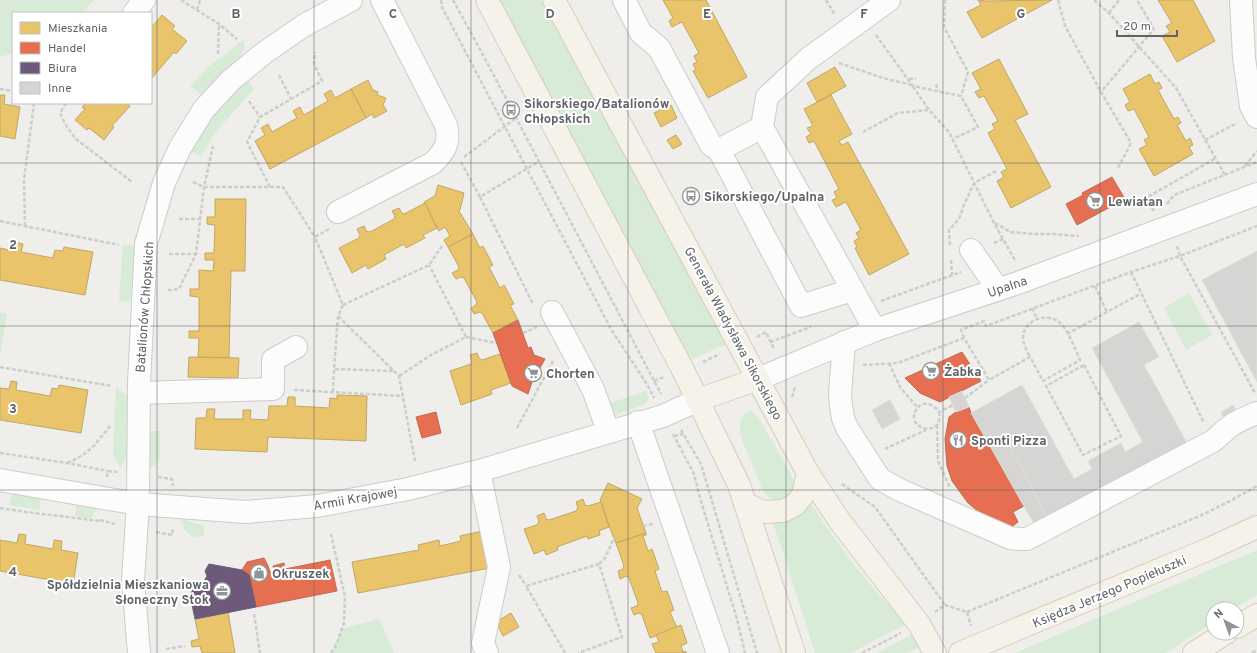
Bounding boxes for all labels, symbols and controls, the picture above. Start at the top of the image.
text: B [232,7,241,23]
text: C [389,7,397,23]
text: D [545,7,555,23]
text: E [703,7,711,23]
text: F [860,7,868,23]
text: G [1017,7,1026,23]
legend [12,12,152,104]
scale bar [1117,12,1177,38]
text: 20 m [1123,19,1151,35]
text: Mieszkania [48,21,107,37]
text: Handel [48,41,86,57]
text: Biura [48,61,77,77]
text: Inne [48,81,72,97]
place label: Sikorskiego/Batalionów Chłopskich [524,97,670,128]
bus stop icon: Sikorskiego/Batalionów Chłopskich [501,100,521,120]
bus stop icon: Sikorskiego/Upalna [681,186,701,206]
place label: Sikorskiego/Upalna [704,190,824,206]
supermarket icon: Lewiatan [1085,191,1105,211]
place label: Lewiatan [1108,195,1163,211]
text: 2 [9,238,17,254]
street label: Batalionów Chłopskich [133,241,159,373]
street label: Generała Władysława Sikorskiego [680,245,785,423]
street label: Upalna [986,274,1030,302]
supermarket icon: Żabka [921,361,941,381]
supermarket icon: Chorten [523,363,543,383]
place label: Żabka [944,364,981,381]
place label: Chorten [546,367,595,383]
text: 3 [9,402,17,418]
restaurant icon: Sponti Pizza [948,430,968,450]
place label: Sponti Pizza [971,434,1046,450]
street label: Armii Krajowej [312,485,399,515]
street label: Księdza Jerzego Popiełuszki [1030,553,1189,633]
shop icon: Okruszek [249,563,269,583]
text: 4 [9,565,17,581]
place label: Okruszek [272,567,330,583]
place label: Spółdzielnia Mieszkaniowa Słoneczny Stok [47,578,209,609]
office icon: Spółdzielnia Mieszkaniowa Słoneczny Stok [212,581,232,601]
north arrow [1205,601,1245,641]
text: N [1212,606,1227,622]

